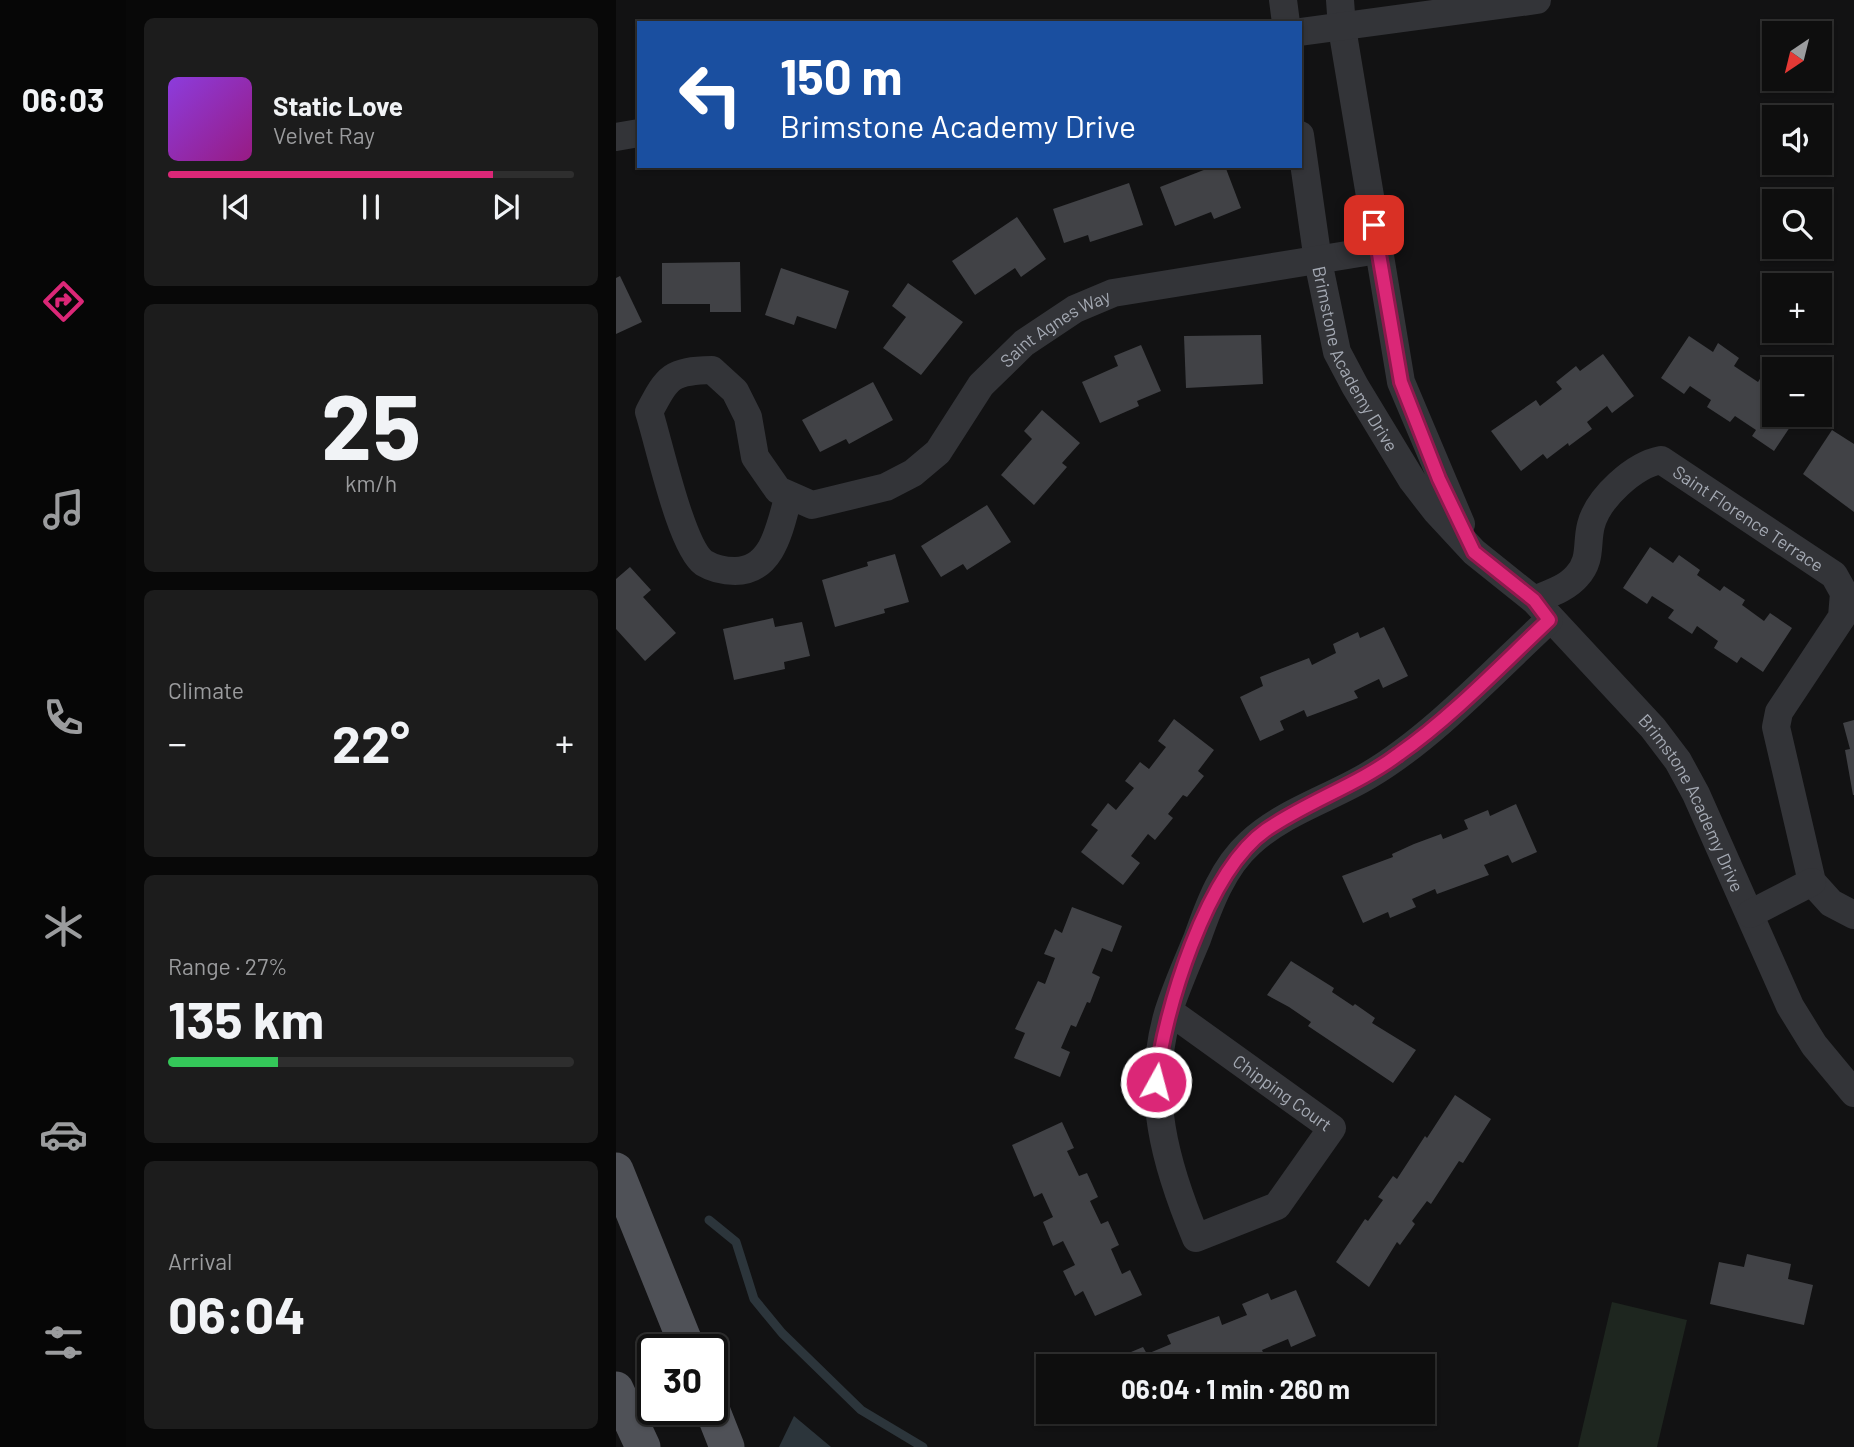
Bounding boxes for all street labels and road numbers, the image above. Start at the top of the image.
street label: Brimstone Academy Drive [1308,264,1403,455]
street label: Saint Agnes Way [995,284,1113,372]
street label: Saint Florence Terrace [1669,460,1828,576]
street label: Brimstone Academy Drive [1634,709,1749,895]
street label: Chipping Court [1229,1050,1336,1136]

